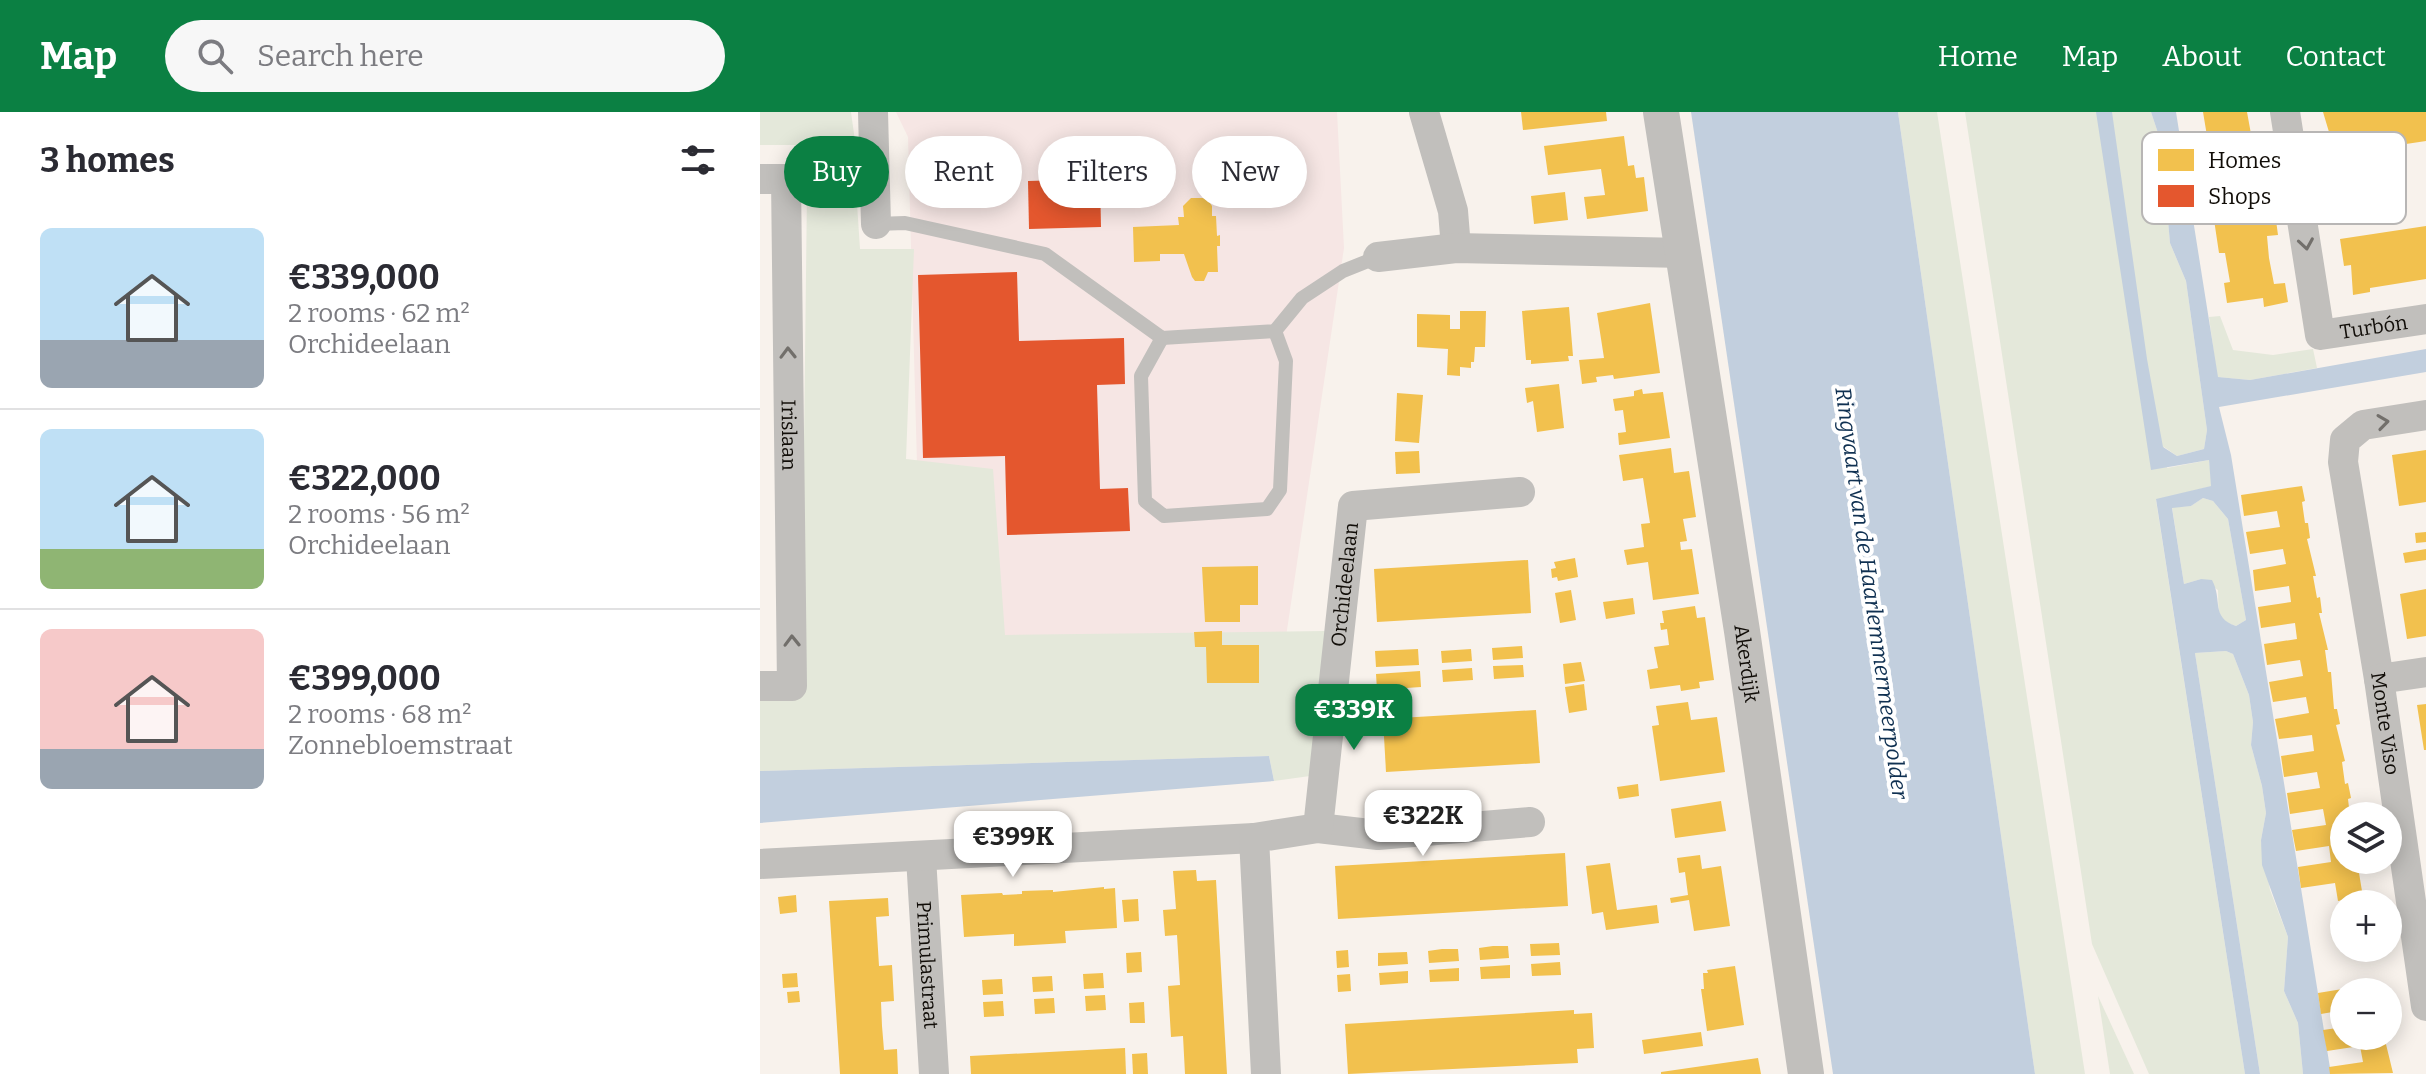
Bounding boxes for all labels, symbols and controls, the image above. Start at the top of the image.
search box [165,20,725,92]
text: Map [40,33,117,79]
icon: search [193,34,237,78]
text: Search here [257,38,424,74]
text: Home [1938,40,2018,73]
text: Map [2062,40,2118,73]
text: About [2162,40,2242,73]
text: Contact [2286,40,2386,73]
legend [2142,132,2406,224]
chip: Buy [784,136,889,208]
chip: Rent [905,136,1022,208]
chip: Filters [1038,136,1176,208]
chip: New [1192,136,1307,208]
icon: filters [676,138,720,182]
text: 3 homes [40,140,175,181]
text: Homes [2208,147,2281,174]
text: Shops [2208,183,2271,210]
one-way arrow [2297,237,2314,251]
text: €339,000 [288,257,440,298]
icon: home [104,260,200,356]
text: 2 rooms · 62 m² [288,298,470,329]
street label: Turbón [2338,310,2409,344]
text: Orchideelaan [288,329,451,360]
one-way arrow [779,346,797,359]
water label: Ringvaart van de Haarlemmermeerpolder [1829,385,1914,802]
street label: Irislaan [777,399,801,471]
one-way arrow [2376,414,2390,431]
text: €322,000 [288,458,441,499]
icon: home [104,461,200,557]
text: 2 rooms · 56 m² [288,499,470,530]
street label: Orchideelaan [1326,521,1363,648]
text: Orchideelaan [288,530,451,561]
street label: Akerdijk [1729,623,1764,705]
one-way arrow [783,634,801,647]
text: €399,000 [288,658,441,699]
icon: home [104,661,200,757]
street label: Monte Viso [2366,670,2405,776]
pin: €339K [1298,684,1410,752]
text: €339K [1313,694,1395,725]
text: 2 rooms · 68 m² [288,699,471,730]
text: Zonnebloemstraat [288,730,513,761]
pin: €322K [1367,790,1479,858]
text: €322K [1383,800,1463,831]
map controls [2330,802,2402,1050]
button: layers [2330,802,2402,874]
pin: €399K [957,811,1069,879]
text: €399K [972,821,1054,852]
button: + [2330,890,2402,962]
street label: Primulastraat [912,900,943,1030]
button: − [2330,978,2402,1050]

